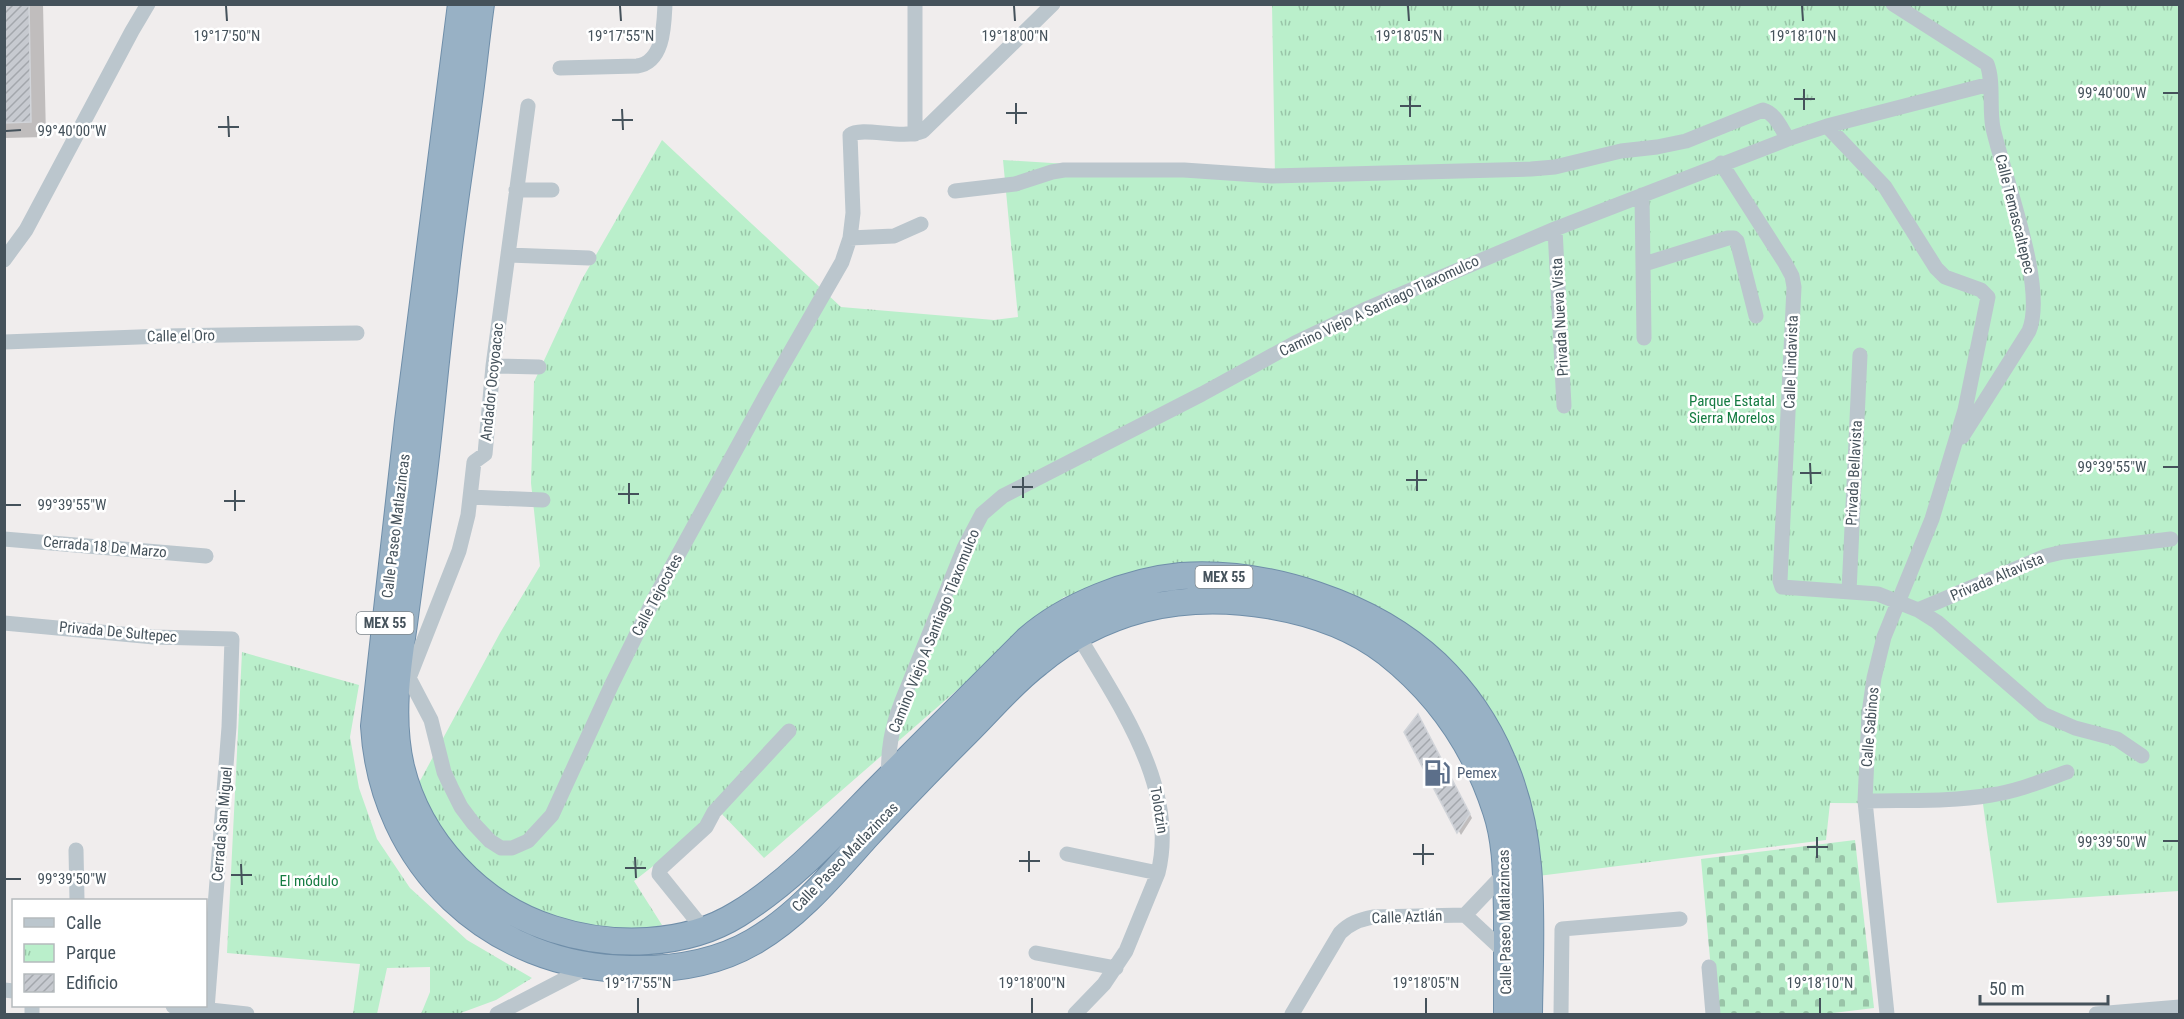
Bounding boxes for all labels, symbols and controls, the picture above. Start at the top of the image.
text: 19°17'50"N [194,27,260,45]
text: 19°17'55"N [588,27,654,45]
text: 19°18'00"N [982,27,1048,45]
text: 19°18'05"N [1376,27,1442,45]
text: 19°18'10"N [1770,27,1836,45]
text: 99°40'00"W [2078,84,2147,102]
text: 99°40'00"W [38,122,107,140]
street label: Calle Temascaltepec [1991,152,2039,276]
street label: Camino Viejo A Santiago Tlaxomulco [1276,252,1482,360]
street label: Privada Nueva Vista [1548,257,1572,377]
street label: Calle Lindavista [1780,315,1802,409]
street label: Andador Ocoyoacac [477,322,507,442]
street label: Calle el Oro [147,326,215,346]
park label: Parque Estatal Sierra Morelos [1689,392,1775,427]
street label: Privada Bellavista [1842,420,1866,526]
street label: Calle Paseo Matlazincas [378,453,414,599]
text: 99°39'55"W [2078,458,2147,476]
text: 99°39'55"W [38,496,107,514]
street label: Camino Viejo A Santiago Tlaxomulco [885,526,983,736]
street label: Cerrada 18 De Marzo [42,533,168,561]
street label: Privada Altavista [1948,549,2046,605]
street label: Calle Tejocotes [628,551,686,639]
road number: MEX 55 [1196,566,1252,588]
road number: MEX 55 [356,612,414,634]
street label: Privada De Sultepec [58,618,178,646]
street label: Calle Sabinos [1858,686,1882,768]
fuel station icon: Pemex [1422,758,1452,788]
place label: Pemex [1457,764,1498,782]
street label: Cerrada San Miguel [208,766,236,882]
street label: Tolotzin [1146,785,1172,835]
street label: Calle Paseo Matlazincas [788,798,902,915]
text: 99°39'50"W [2078,833,2147,851]
street label: Calle Paseo Matlazincas [1495,849,1515,995]
text: 99°39'50"W [38,870,107,888]
park label: El módulo [280,872,338,890]
legend [12,899,207,1007]
street label: Calle Aztlán [1371,907,1443,927]
text: Calle [66,912,102,933]
text: Parque [66,942,116,963]
scale bar [1980,968,2108,1006]
text: Edificio [66,972,118,993]
text: 19°17'55"N [605,974,671,992]
text: 19°18'00"N [999,974,1065,992]
text: 19°18'05"N [1393,974,1459,992]
text: 19°18'10"N [1787,974,1853,992]
text: 50 m [1989,978,2024,999]

